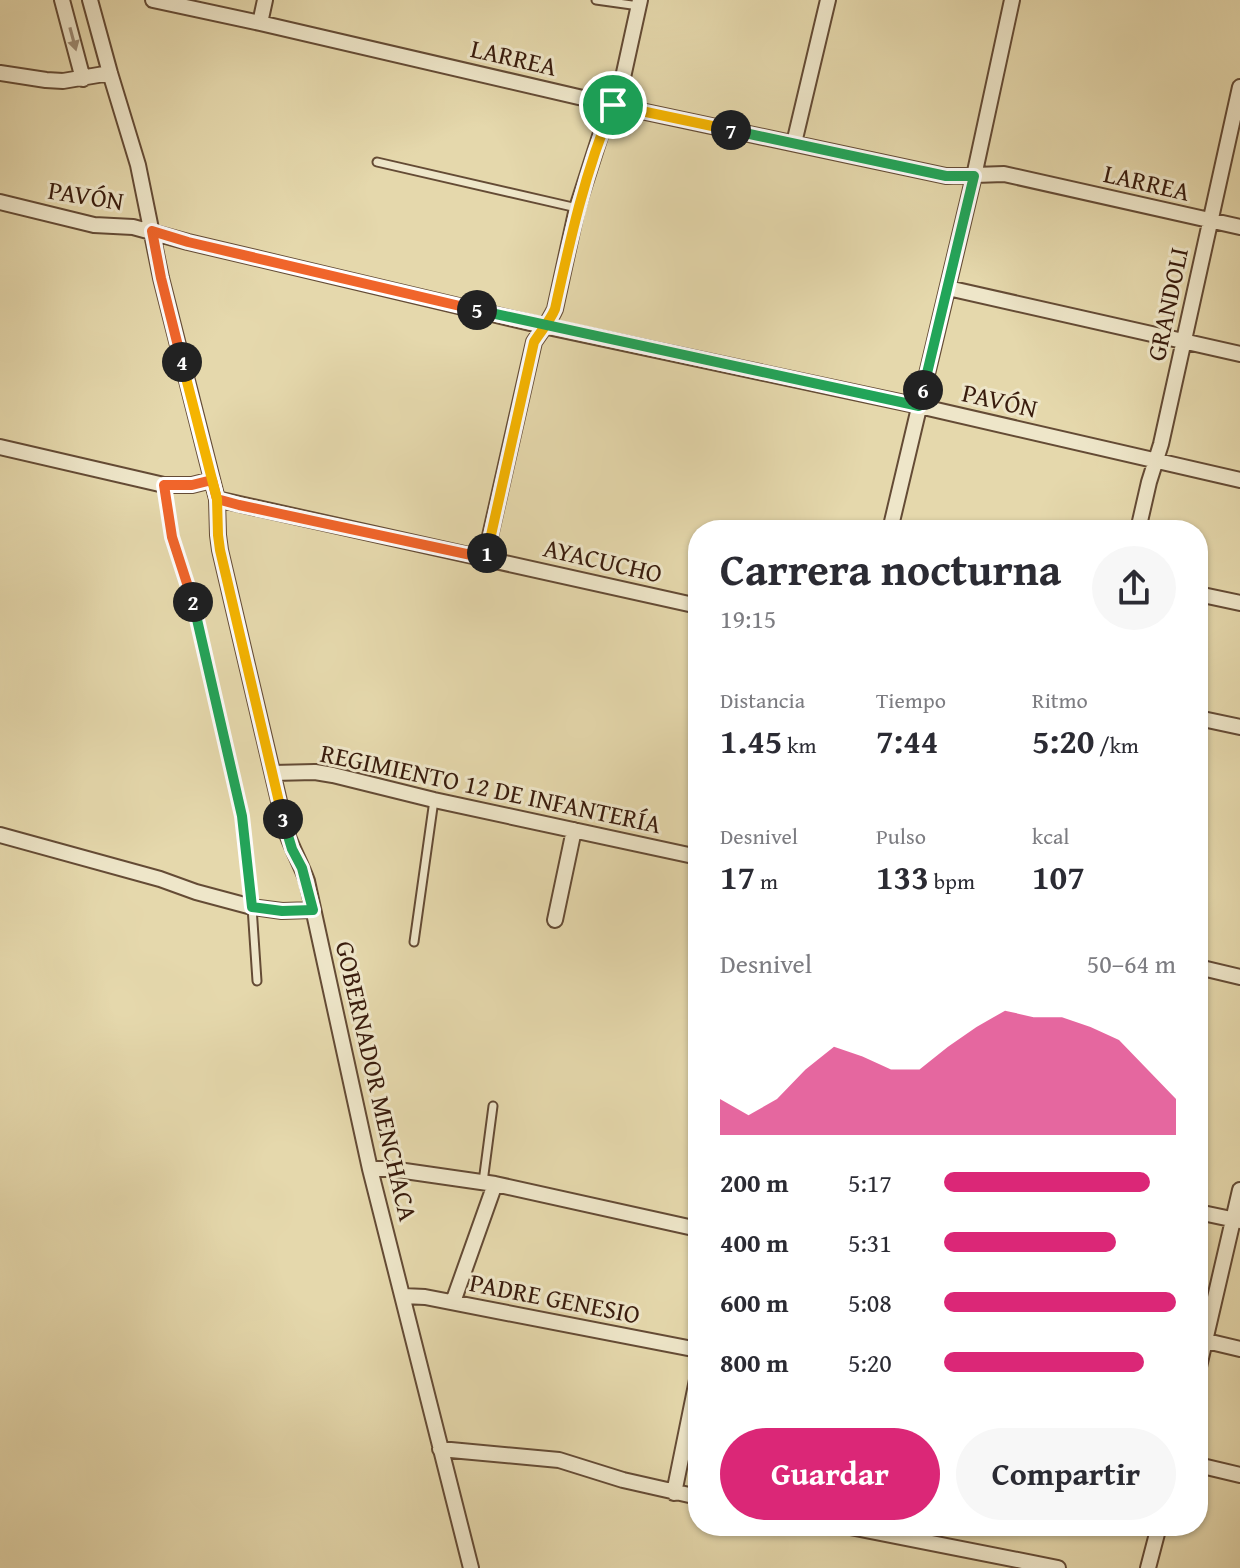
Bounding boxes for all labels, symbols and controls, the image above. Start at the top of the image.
one-way arrow [67,27,79,52]
street label: LARREA [467,28,561,86]
pin [579,71,647,139]
icon: arrive [591,83,635,127]
pin: 7 [711,110,751,150]
text: 7 [725,114,737,146]
street label: LARREA [1100,153,1194,211]
street label: PAVÓN [45,170,127,220]
street label: GRANDOLI [1136,244,1198,364]
pin: 5 [457,290,497,330]
text: 5 [471,294,483,326]
pin: 4 [162,342,202,382]
text: 4 [176,346,188,378]
pin: 6 [903,370,943,410]
street label: PAVÓN [959,372,1041,428]
text: 6 [917,374,929,406]
street label: AYACUCHO [540,527,666,593]
pin: 1 [467,533,507,573]
text: 1 [481,537,493,569]
text: Carrera nocturna [720,537,1061,601]
button: share [1092,546,1176,630]
pin: 2 [173,582,213,622]
text: 2 [187,586,199,618]
text: 19:15 [720,599,776,638]
text: Distancia [720,684,805,716]
text: Tiempo [876,684,946,716]
text: Ritmo [1032,684,1088,716]
text: 1.45 [720,716,782,765]
text: 7:44 [876,716,938,765]
text: 5:20 [1032,716,1094,765]
text: km [782,729,816,761]
text: /km [1094,729,1139,761]
street label: REGIMIENTO 12 DE INFANTERÍA [317,733,665,843]
pin: 3 [263,799,303,839]
text: 3 [277,803,289,835]
text: Desnivel [720,820,798,852]
text: Pulso [876,820,926,852]
text: kcal [1032,820,1070,852]
text: 17 [720,852,755,901]
text: 133 [876,852,929,901]
text: 107 [1032,852,1085,901]
text: m [755,865,778,897]
text: bpm [929,865,975,897]
street label: GOBERNADOR MENCHACA [326,937,428,1225]
text: Desnivel [720,944,812,983]
text: 50–64 m [1087,944,1176,983]
text: 200 m [720,1163,788,1202]
text: 5:17 [848,1163,892,1202]
text: 400 m [720,1223,788,1262]
text: 5:31 [848,1223,892,1262]
street label: PADRE GENESIO [466,1262,644,1334]
text: 600 m [720,1283,788,1322]
text: 5:08 [848,1283,892,1322]
text: 800 m [720,1343,788,1382]
text: 5:20 [848,1343,892,1382]
button: Guardar [720,1428,940,1520]
button: Compartir [956,1428,1176,1520]

